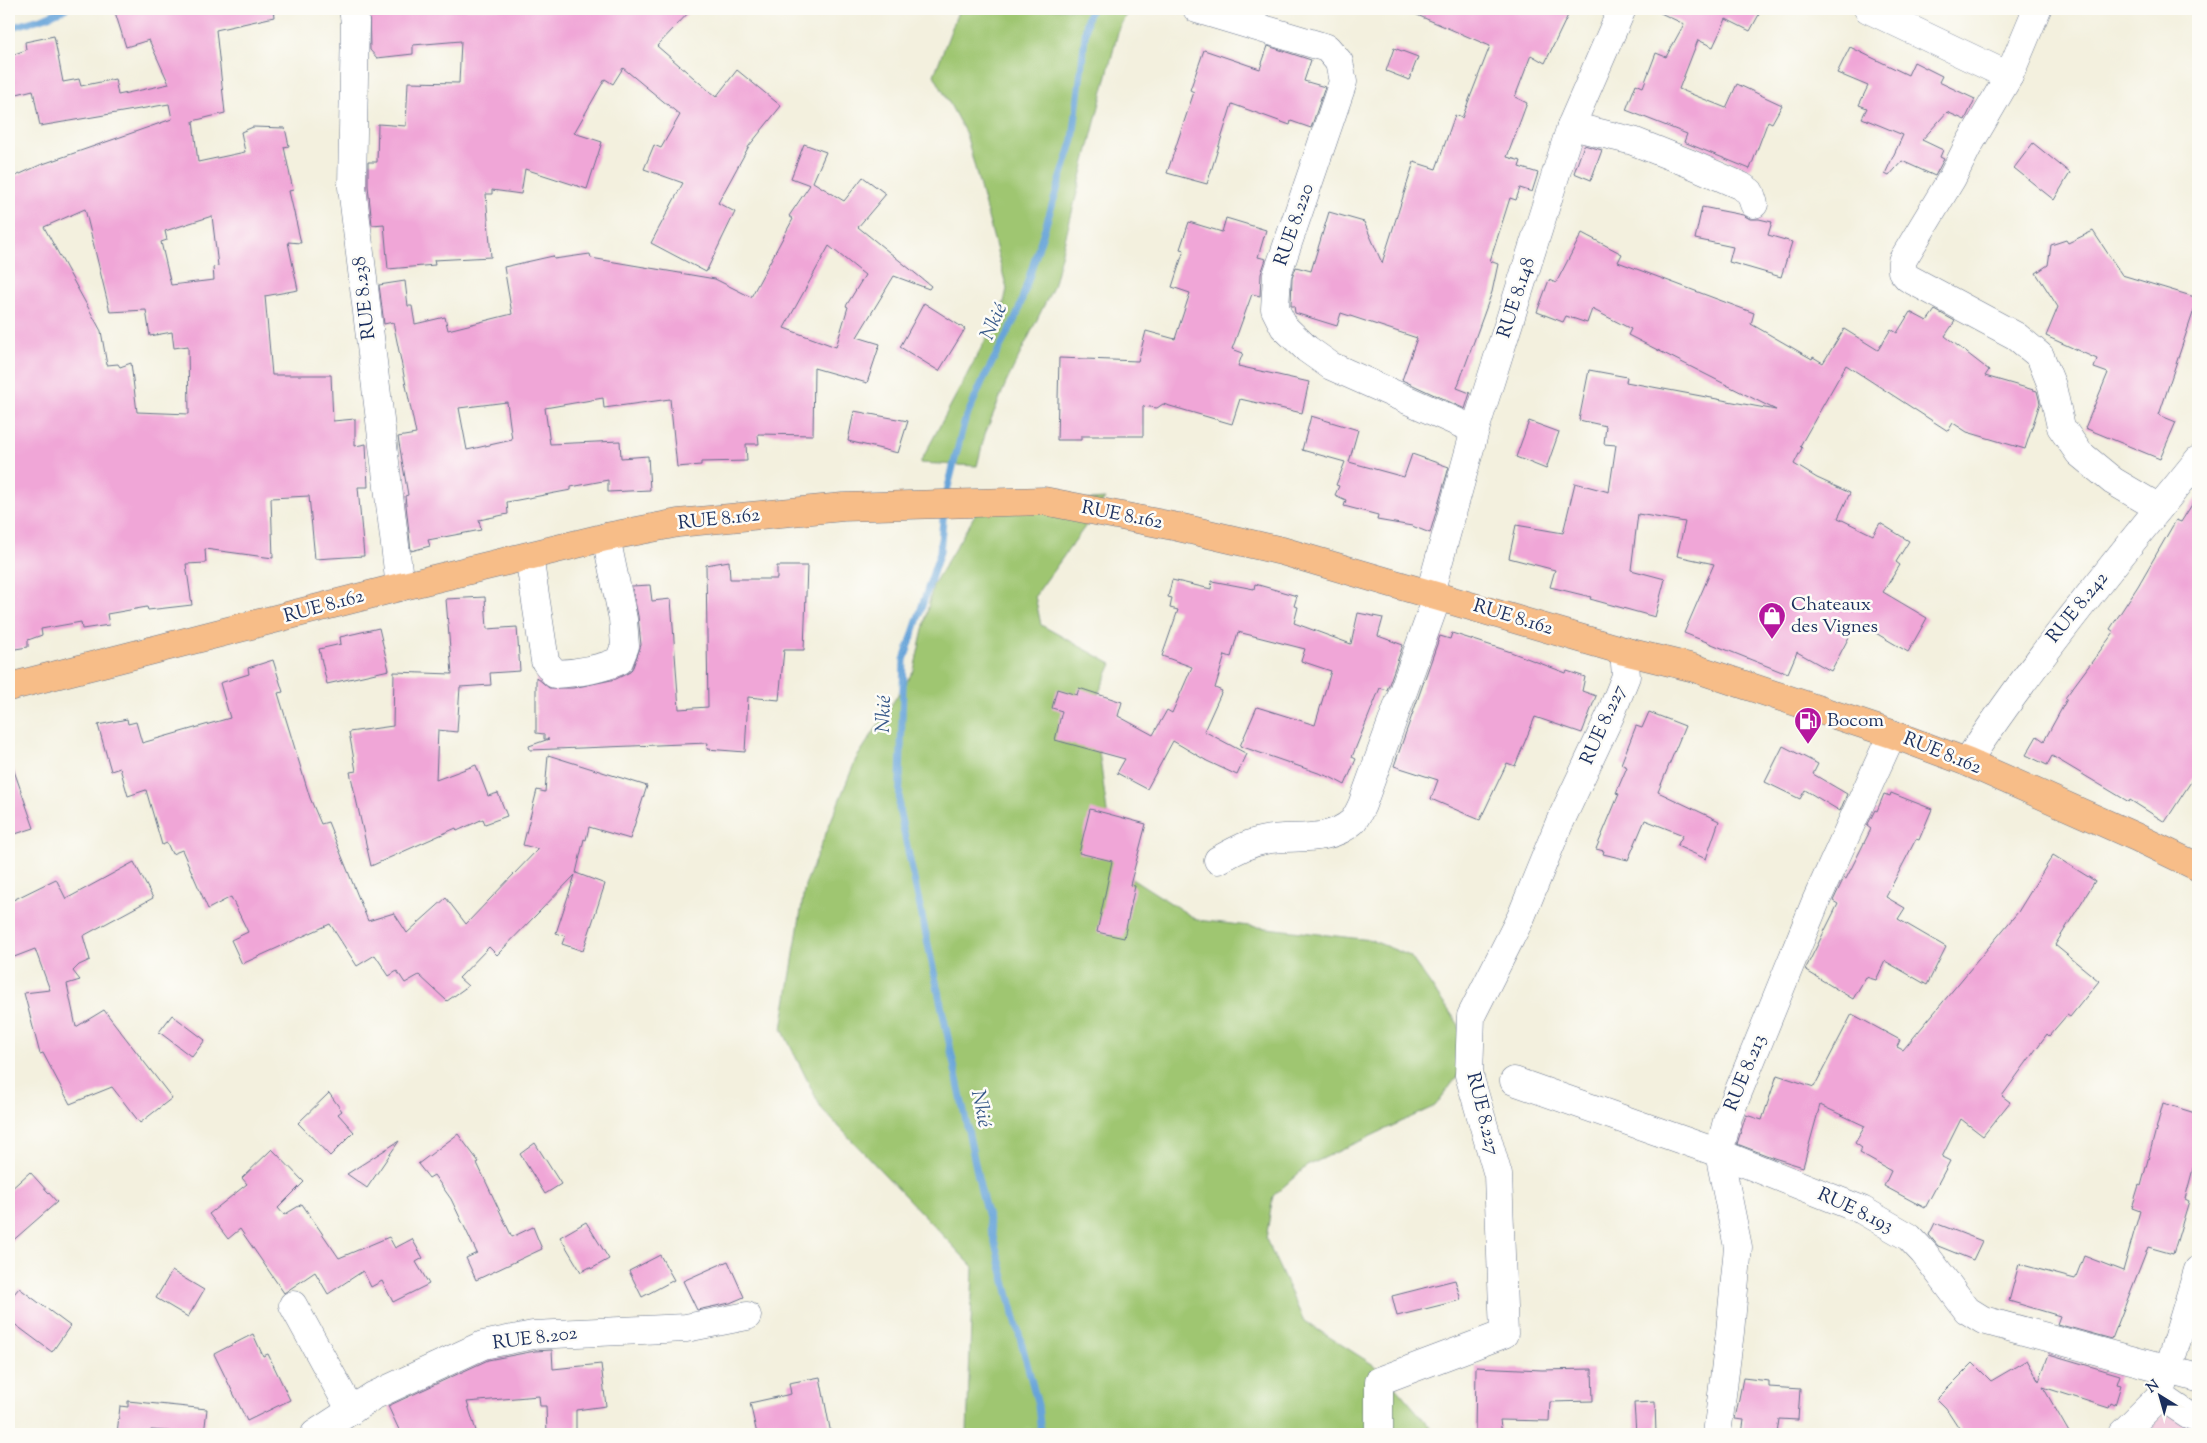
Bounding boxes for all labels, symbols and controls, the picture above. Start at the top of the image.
street label: RUE 8.220 [1268,180,1322,270]
street label: RUE 8.148 [1491,254,1543,342]
street label: RUE 8.238 [346,255,384,341]
water label: Nkié [974,299,1016,345]
street label: RUE 8.162 [1079,495,1165,537]
street label: RUE 8.162 [677,502,761,538]
street label: RUE 8.242 [2041,566,2115,650]
street label: RUE 8.162 [281,583,367,631]
place label: Chateaux des Vignes [1791,592,1878,641]
street label: RUE 8.162 [1470,593,1556,643]
shop icon: Chateaux des Vignes [1757,601,1787,640]
street label: RUE 8.227 [1574,680,1634,769]
water label: Nkié [870,695,900,733]
fuel station icon: Bocom [1793,706,1823,745]
place label: Bocom [1827,708,1884,735]
street label: RUE 8.162 [1899,726,1985,782]
street label: RUE 8.213 [1718,1031,1774,1115]
street label: RUE 8.227 [1459,1070,1505,1159]
water label: Nkié [962,1088,998,1130]
street label: RUE 8.193 [1813,1182,1897,1240]
street label: RUE 8.202 [491,1320,579,1358]
north arrow [2134,1370,2184,1420]
text: N [2143,1376,2164,1399]

